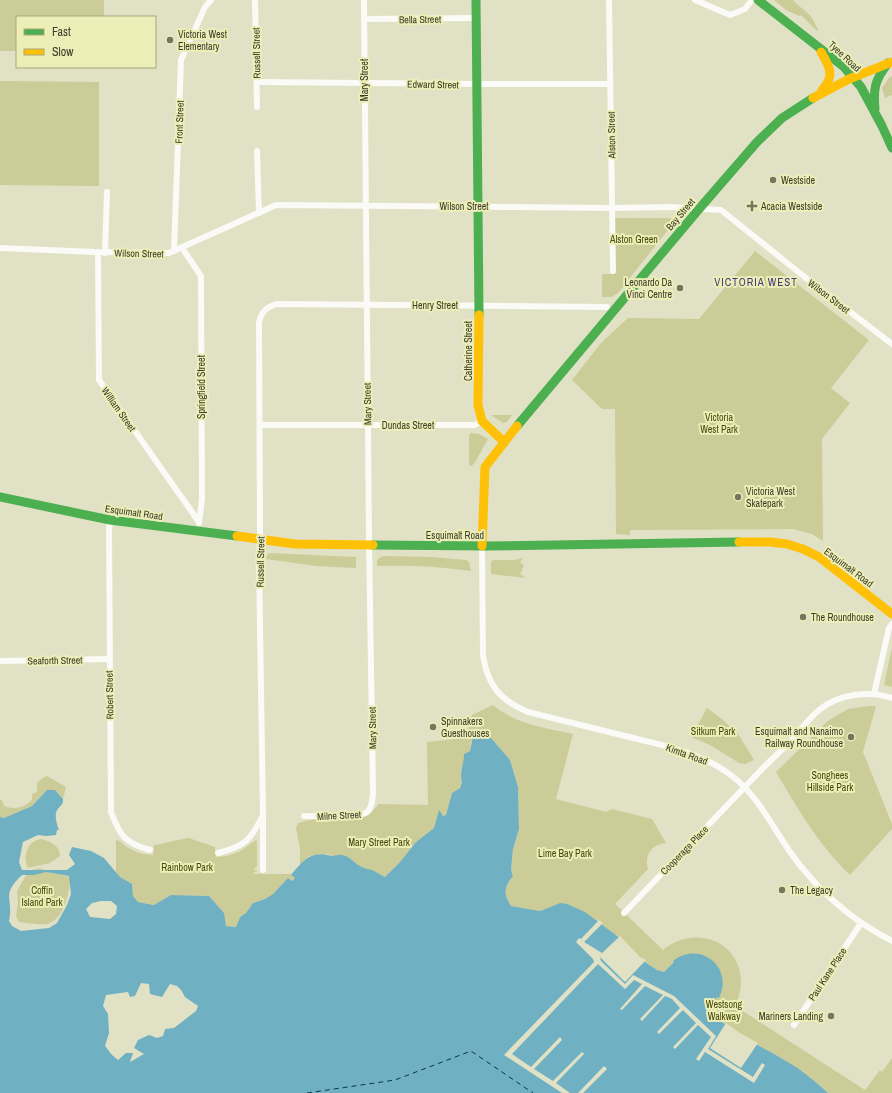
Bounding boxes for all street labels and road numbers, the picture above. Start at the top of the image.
street label: Bella Street [399,13,442,26]
street label: Russell Street [250,27,263,79]
street label: Tyee Road [826,38,864,75]
street label: Mary Street [358,58,371,101]
street label: Edward Street [407,78,460,91]
street label: Front Street [172,99,187,144]
street label: Alston Street [605,111,618,160]
street label: Bay Street [663,195,698,233]
street label: Wilson Street [439,200,489,213]
street label: Wilson Street [114,247,164,260]
street label: Wilson Street [805,276,853,317]
street label: Henry Street [412,299,459,312]
street label: Catherine Street [462,320,475,381]
street label: Springfield Street [195,354,208,419]
street label: Mary Street [361,382,374,425]
street label: William Street [98,384,139,435]
street label: Dundas Street [382,419,435,432]
street label: Esquimalt Road [104,502,164,523]
street label: Esquimalt Road [426,529,484,542]
street label: Russell Street [254,536,267,588]
street label: Esquimalt Road [821,545,876,590]
street label: Seaforth Street [27,654,83,667]
street label: Robert Street [103,670,116,719]
street label: Mary Street [366,706,379,749]
street label: Kimta Road [664,741,709,768]
street label: Milne Street [317,808,362,823]
street label: Cooperage Place [658,823,711,878]
street label: Paul Kane Place [805,945,850,1003]

